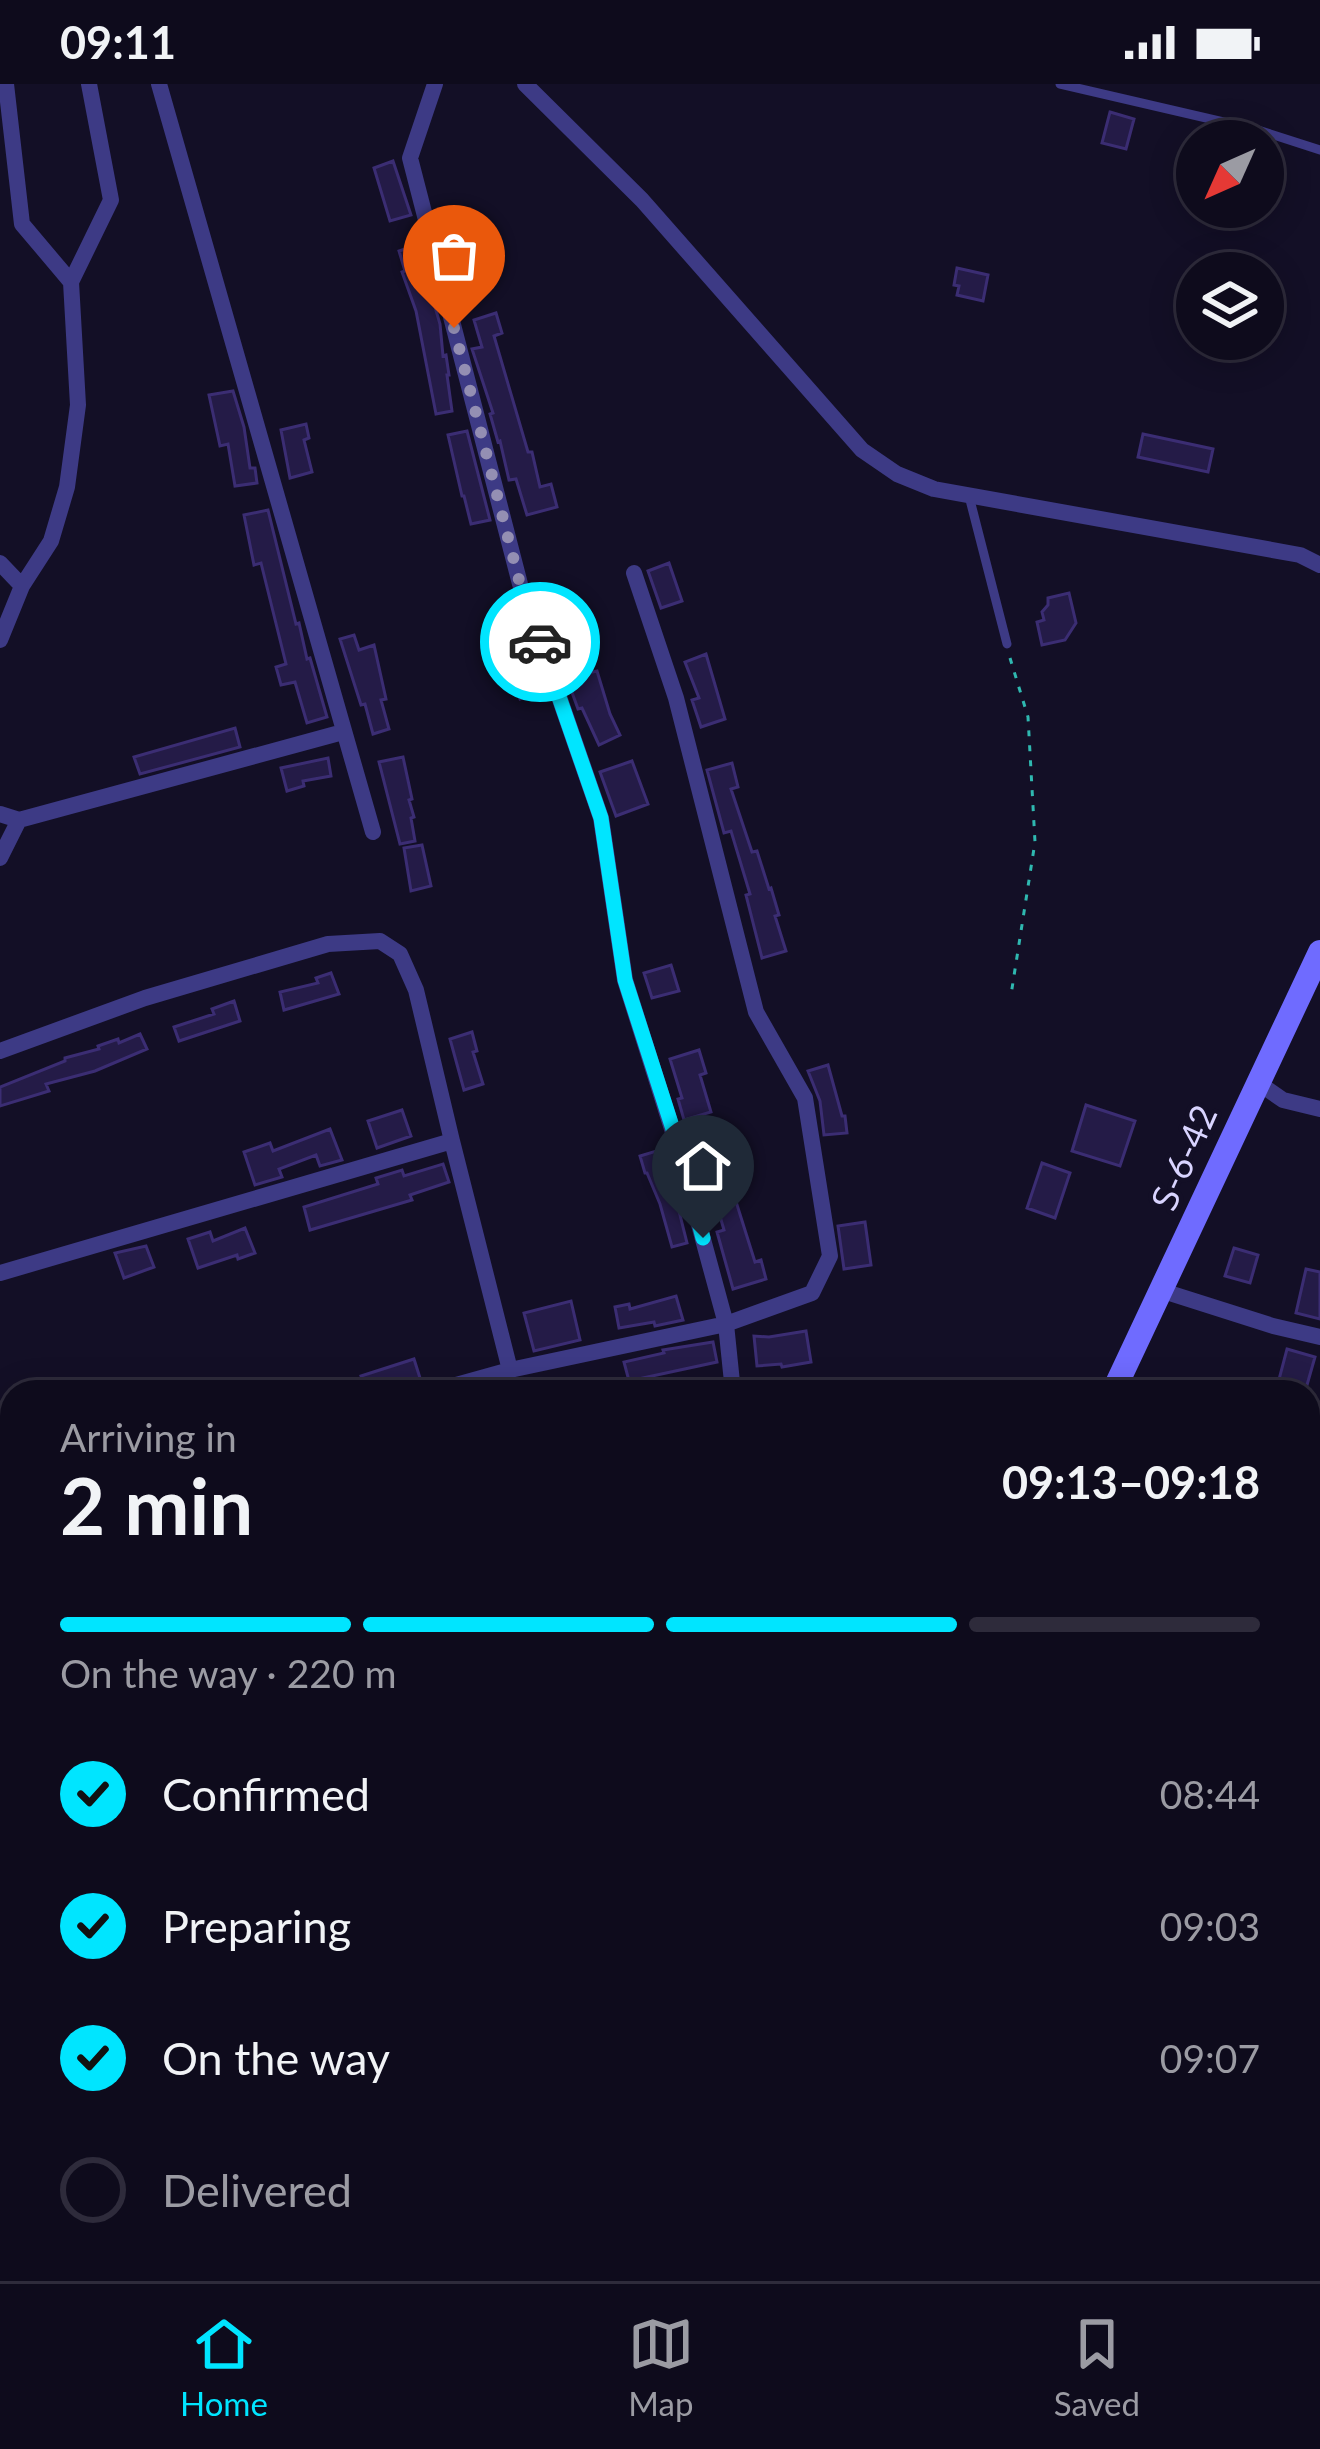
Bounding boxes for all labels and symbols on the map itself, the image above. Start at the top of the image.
north arrow [1176,120,1284,228]
pin [403,205,505,328]
courier [480,582,600,702]
street label: Տ-6-42 [1141,1098,1225,1216]
pin [652,1115,754,1238]

